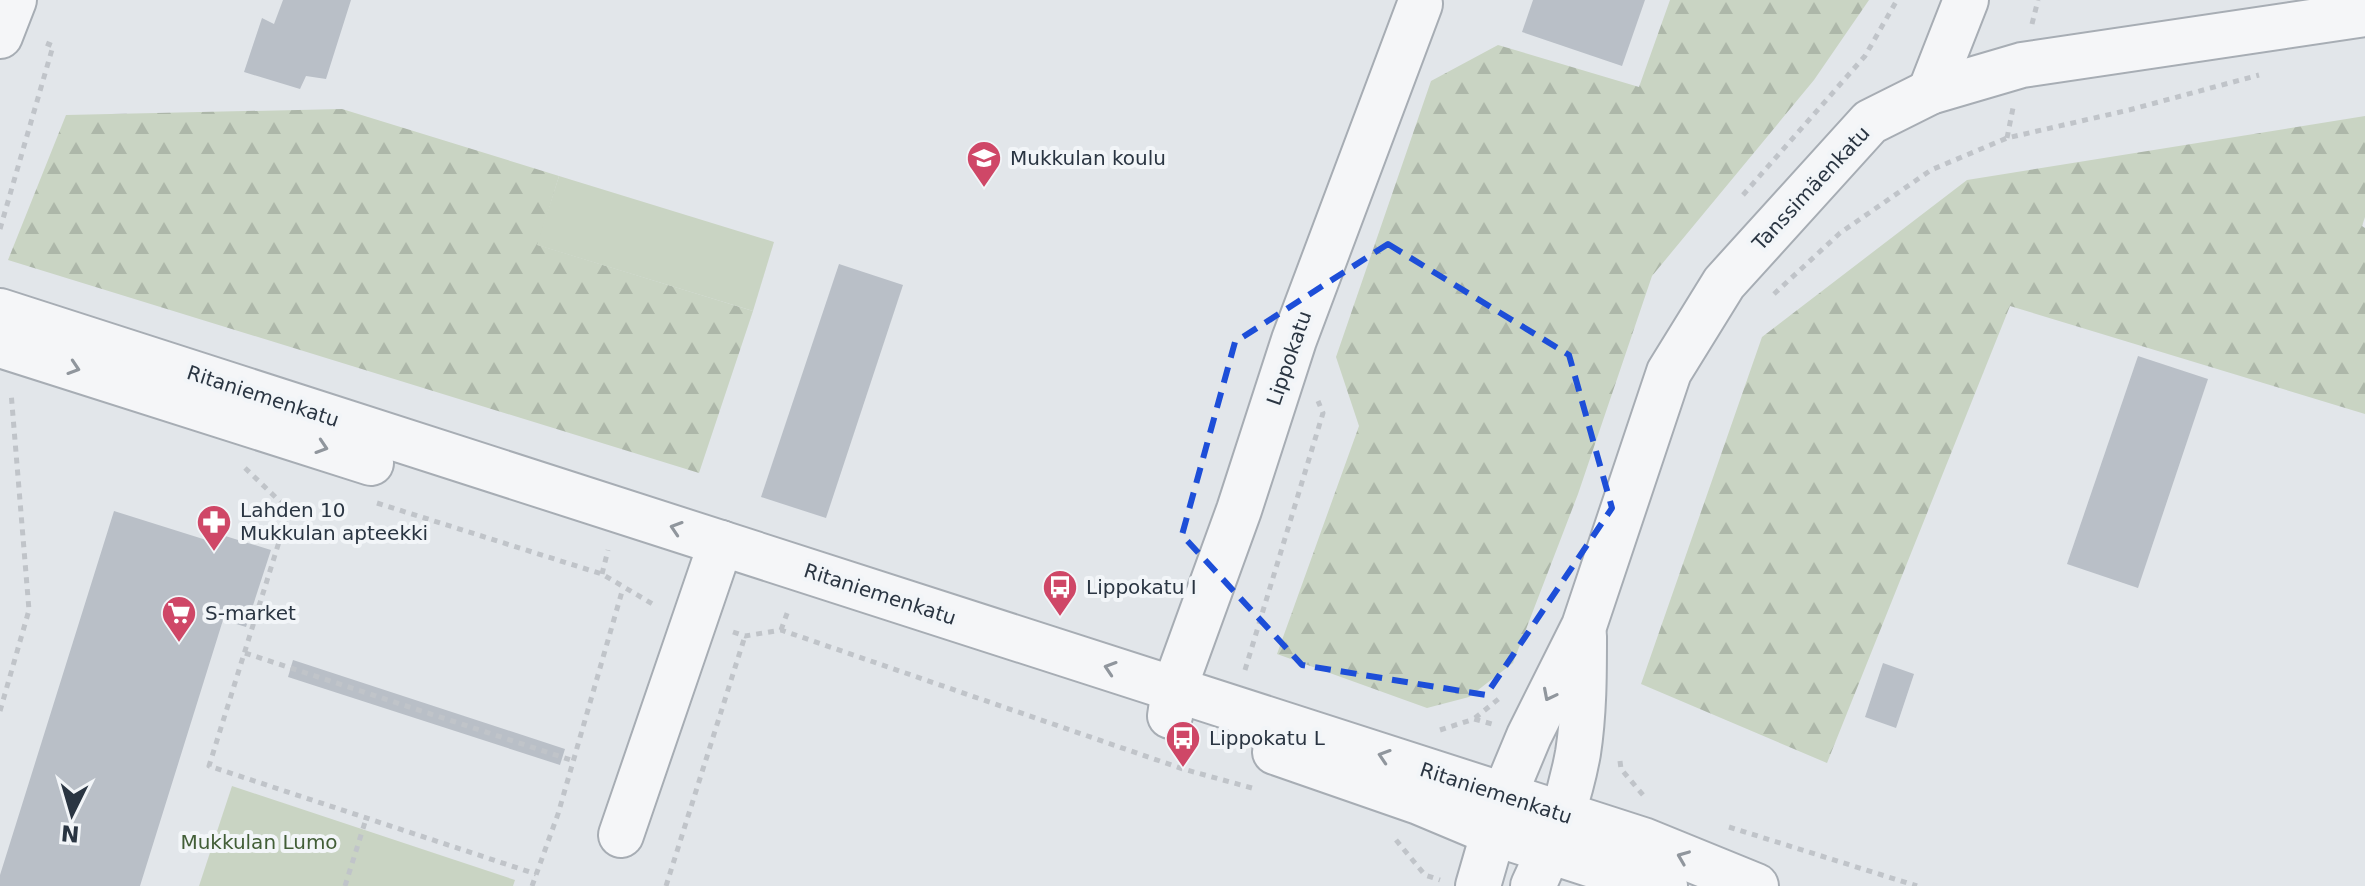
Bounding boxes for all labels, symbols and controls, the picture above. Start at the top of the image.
street label: Tanssimäenkatu [1747,121,1875,256]
school or university icon: Mukkulan koulu [965,139,1003,189]
place label: Mukkulan koulu [1010,146,1166,170]
street label: Lippokatu [1262,308,1316,408]
one-way arrow [67,359,81,375]
street label: Ritaniemenkatu [184,360,342,432]
one-way arrow [315,438,328,454]
place label: Lahden 10 Mukkulan apteekki [240,498,428,545]
pharmacy icon: Lahden 10 Mukkulan apteekki [195,503,233,553]
one-way arrow [669,522,683,538]
street label: Ritaniemenkatu [801,558,959,630]
bus stop icon: Lippokatu I [1041,568,1079,618]
place label: Lippokatu I [1086,575,1197,599]
supermarket icon: S-market [160,594,198,644]
place label: S-market [205,601,296,625]
one-way arrow [1103,661,1117,677]
one-way arrow [1543,687,1559,702]
bus stop icon: Lippokatu L [1164,719,1202,769]
place label: Lippokatu L [1209,726,1326,750]
one-way arrow [1378,750,1392,766]
street label: Ritaniemenkatu [1417,757,1575,829]
north arrow [32,774,112,854]
text: N [60,820,81,847]
park label: Mukkulan Lumo [180,830,338,854]
one-way arrow [1677,850,1691,866]

